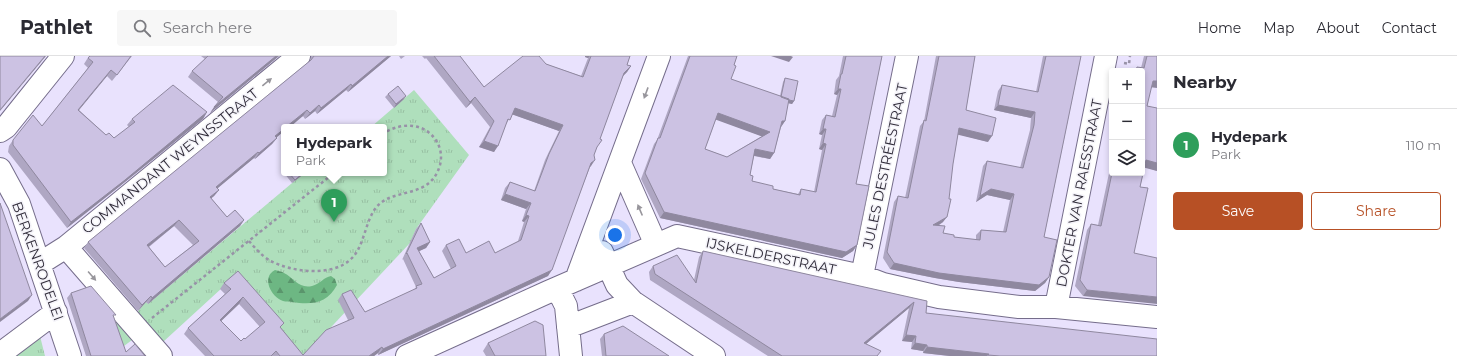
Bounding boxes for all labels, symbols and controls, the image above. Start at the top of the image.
search box [117,10,397,46]
text: Pathlet [20,16,93,39]
icon: search [131,17,153,39]
text: Search here [163,18,252,37]
text: Home [1198,19,1241,37]
text: Map [1263,19,1294,37]
text: About [1316,19,1360,37]
text: Contact [1382,19,1437,37]
map controls [1109,68,1145,176]
button: + [1109,68,1145,104]
text: Nearby [1173,72,1237,92]
one-way arrow [261,78,272,87]
street label: JULES DESTRÉESTRAAT [858,82,911,251]
street label: COMMANDANT WEYNSSTRAAT [78,84,262,238]
one-way arrow [643,87,649,99]
street label: DOKTER VAN RAESSTRAAT [1052,98,1106,288]
button: − [1109,104,1145,140]
popup [281,124,387,176]
text: Hydepark [1211,127,1287,146]
text: Hydepark [296,133,372,152]
text: 1 [1183,137,1189,153]
text: 110 m [1406,137,1441,153]
button: layers [1109,140,1145,176]
text: Park [1211,146,1241,162]
text: Park [296,152,325,168]
pin: 1 [321,189,347,222]
button: Save [1173,192,1303,230]
button: Share [1311,192,1441,230]
street label: BERKENRODELEI [8,199,68,323]
one-way arrow [637,203,643,215]
your location [605,225,625,245]
street label: IJSKELDERSTRAAT [704,233,838,279]
one-way arrow [87,271,96,281]

